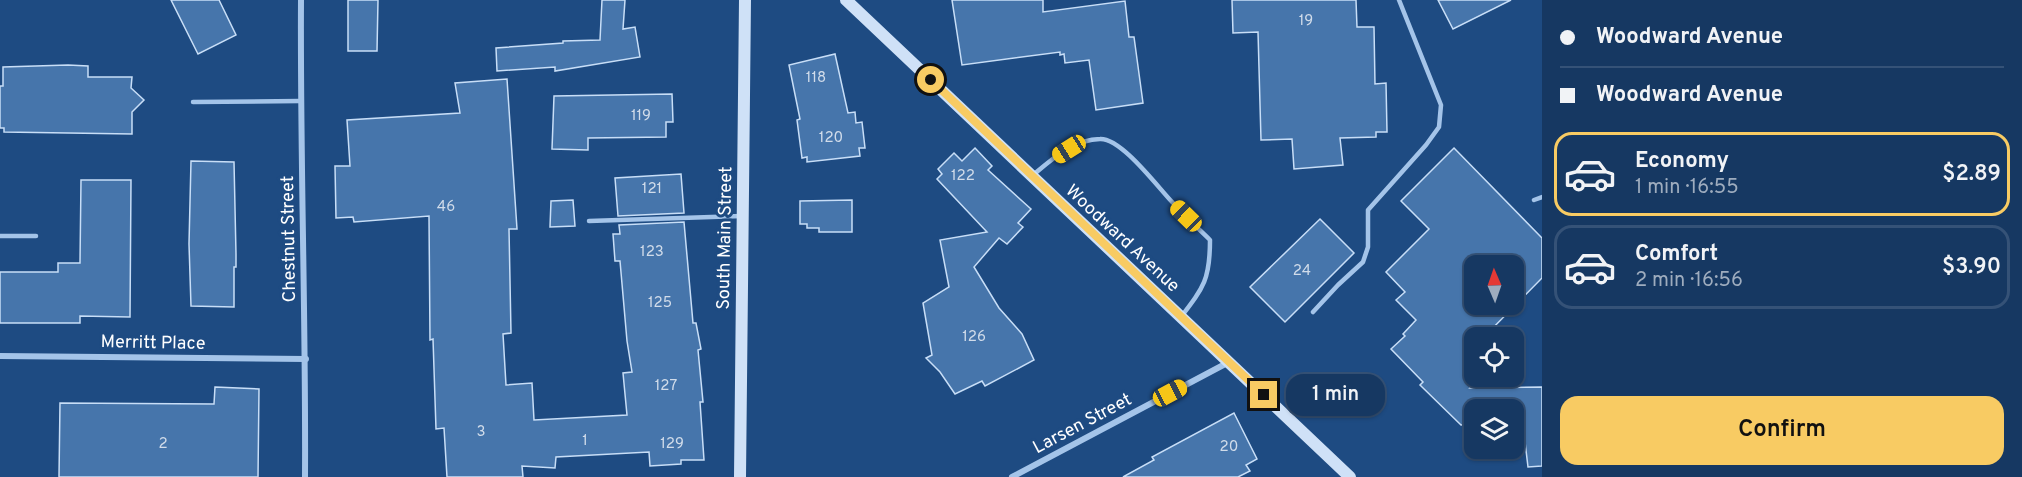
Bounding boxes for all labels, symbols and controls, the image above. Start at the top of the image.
house number: 19 [1299,12,1313,31]
text: Woodward Avenue [1596,24,1783,51]
route start [917,66,944,93]
house number: 118 [806,69,826,88]
text: Woodward Avenue [1596,82,1783,109]
house number: 119 [631,107,651,126]
house number: 120 [819,129,843,148]
car [1049,132,1089,166]
icon: car [1563,147,1617,201]
text: Economy [1635,148,1729,175]
text: $2.89 [1942,161,2001,188]
street label: South Main Street [713,166,738,310]
house number: 122 [951,167,975,186]
street label: Chestnut Street [277,175,302,303]
text: 1 min · 16:55 [1635,175,1739,201]
house number: 121 [642,180,662,199]
street label: Woodward Avenue [1060,180,1184,298]
car [1167,197,1205,235]
house number: 46 [437,198,455,217]
icon: car [1563,240,1617,294]
text: Comfort [1635,241,1718,268]
house number: 123 [640,243,664,262]
text: $3.90 [1942,254,2001,281]
north arrow [1464,255,1524,315]
map controls [1464,255,1524,459]
house number: 24 [1293,262,1311,281]
text: 2 min · 16:56 [1635,268,1743,294]
house number: 125 [648,294,672,313]
button: locate [1464,327,1524,387]
house number: 126 [962,328,986,347]
street label: Merritt Place [100,331,206,356]
callout: 1 min [1285,374,1384,416]
house number: 127 [655,377,677,396]
car [1150,377,1190,409]
route end [1250,381,1277,408]
text: 1 min [1312,382,1359,408]
street label: Larsen Street [1029,389,1136,460]
button: Confirm [1560,396,2004,465]
button: layers [1464,399,1524,459]
house number: 3 [476,423,486,442]
house number: 1 [582,432,588,451]
house number: 2 [158,435,168,454]
house number: 129 [660,435,684,454]
house number: 20 [1220,438,1238,457]

